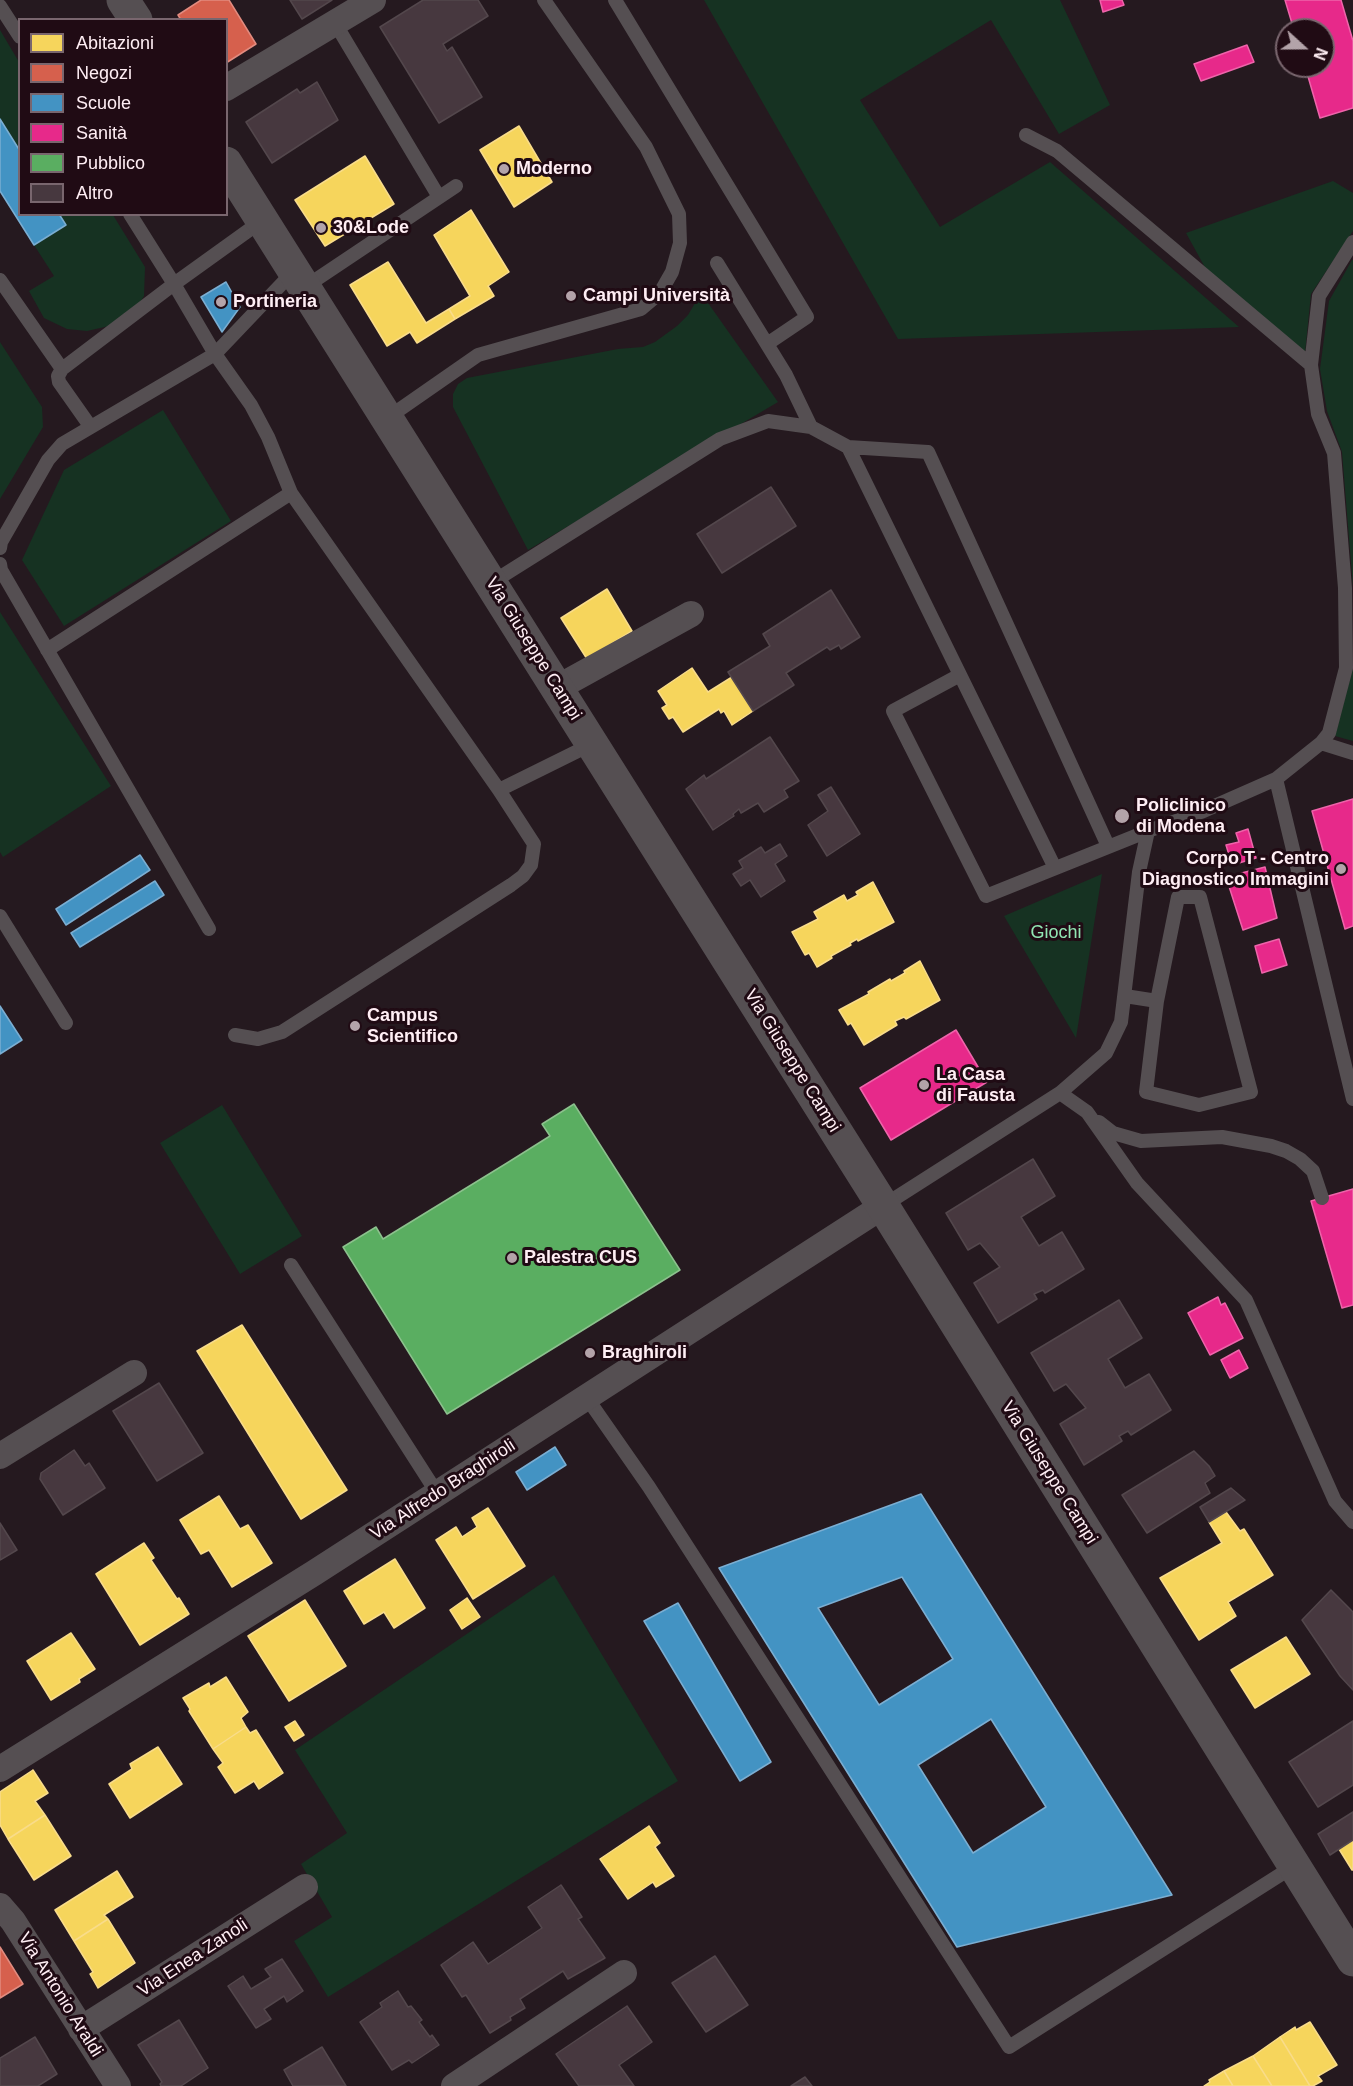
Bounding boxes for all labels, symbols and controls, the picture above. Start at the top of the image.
legend [18,18,228,216]
north arrow [1275,18,1335,78]
text: Abitazioni [76,33,154,53]
text: N [1310,45,1330,62]
text: Negozi [76,63,132,83]
text: Scuole [76,93,131,113]
text: Sanità [76,123,127,143]
text: Pubblico [76,153,145,173]
place label: Moderno [516,158,592,180]
marker: Moderno [497,162,511,176]
text: Altro [76,183,113,203]
place label: 30&Lode [333,217,409,239]
marker: 30&Lode [314,221,328,235]
place label: Campi Università [583,285,730,307]
marker: Campi Università [564,289,578,303]
place label: Portineria [233,291,317,313]
marker: Portineria [214,295,228,309]
street label: Via Giuseppe Campi [480,573,586,725]
place label: Policlinico di Modena [1136,795,1226,838]
marker: Policlinico di Modena [1113,807,1131,825]
place label: Corpo T - Centro Diagnostico Immagini [1142,848,1329,890]
marker: Corpo T - Centro Diagnostico Immagini [1334,862,1348,876]
park label: Giochi [1030,922,1082,944]
street label: Via Giuseppe Campi [739,985,845,1137]
place label: Campus Scientifico [367,1005,458,1048]
marker: Campus Scientifico [348,1019,362,1033]
place label: La Casa di Fausta [936,1064,1015,1106]
marker: La Casa di Fausta [917,1078,931,1092]
place label: Palestra CUS [524,1247,637,1269]
marker: Palestra CUS [505,1251,519,1265]
place label: Braghiroli [602,1342,687,1364]
marker: Braghiroli [583,1346,597,1360]
street label: Via Giuseppe Campi [996,1397,1102,1549]
street label: Via Alfredo Braghiroli [366,1435,520,1545]
street label: Via Enea Zanoli [134,1914,252,2002]
street label: Via Antonio Araldi [13,1929,107,2061]

